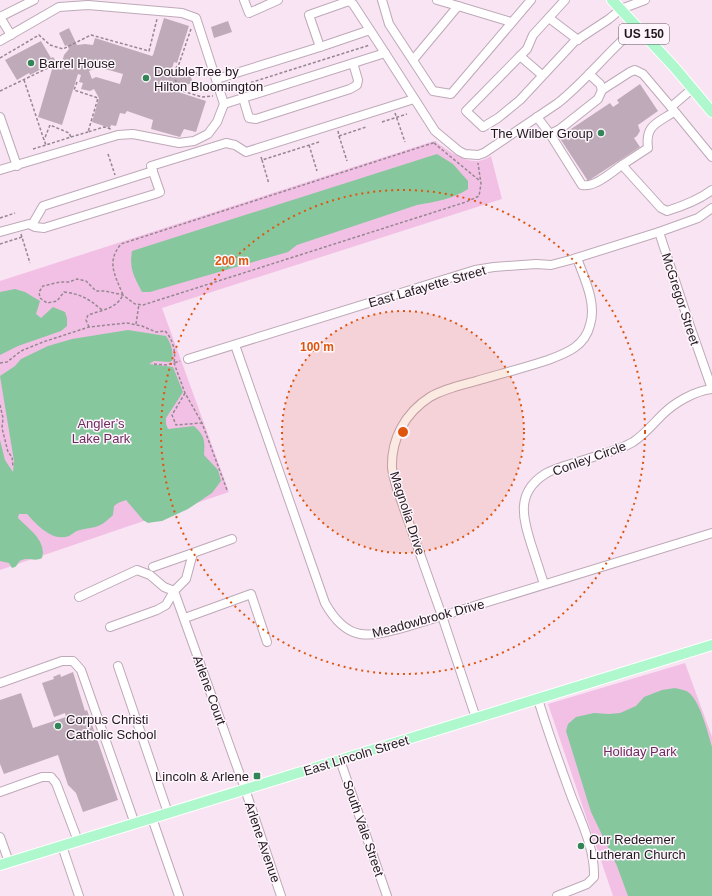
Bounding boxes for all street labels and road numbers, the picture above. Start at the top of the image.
road number: US 150 [619,24,669,44]
street label: McGregor Street [659,251,703,348]
street label: East Lafayette Street [367,262,488,310]
street label: Conley Circle [550,438,628,479]
street label: Magnolia Drive [387,470,428,557]
street label: Meadowbrook Drive [370,596,486,641]
street label: Arlene Court [190,653,229,727]
street label: East Lincoln Street [302,732,411,779]
street label: South Vale Street [340,778,387,879]
street label: Arlene Avenue [242,800,283,884]

